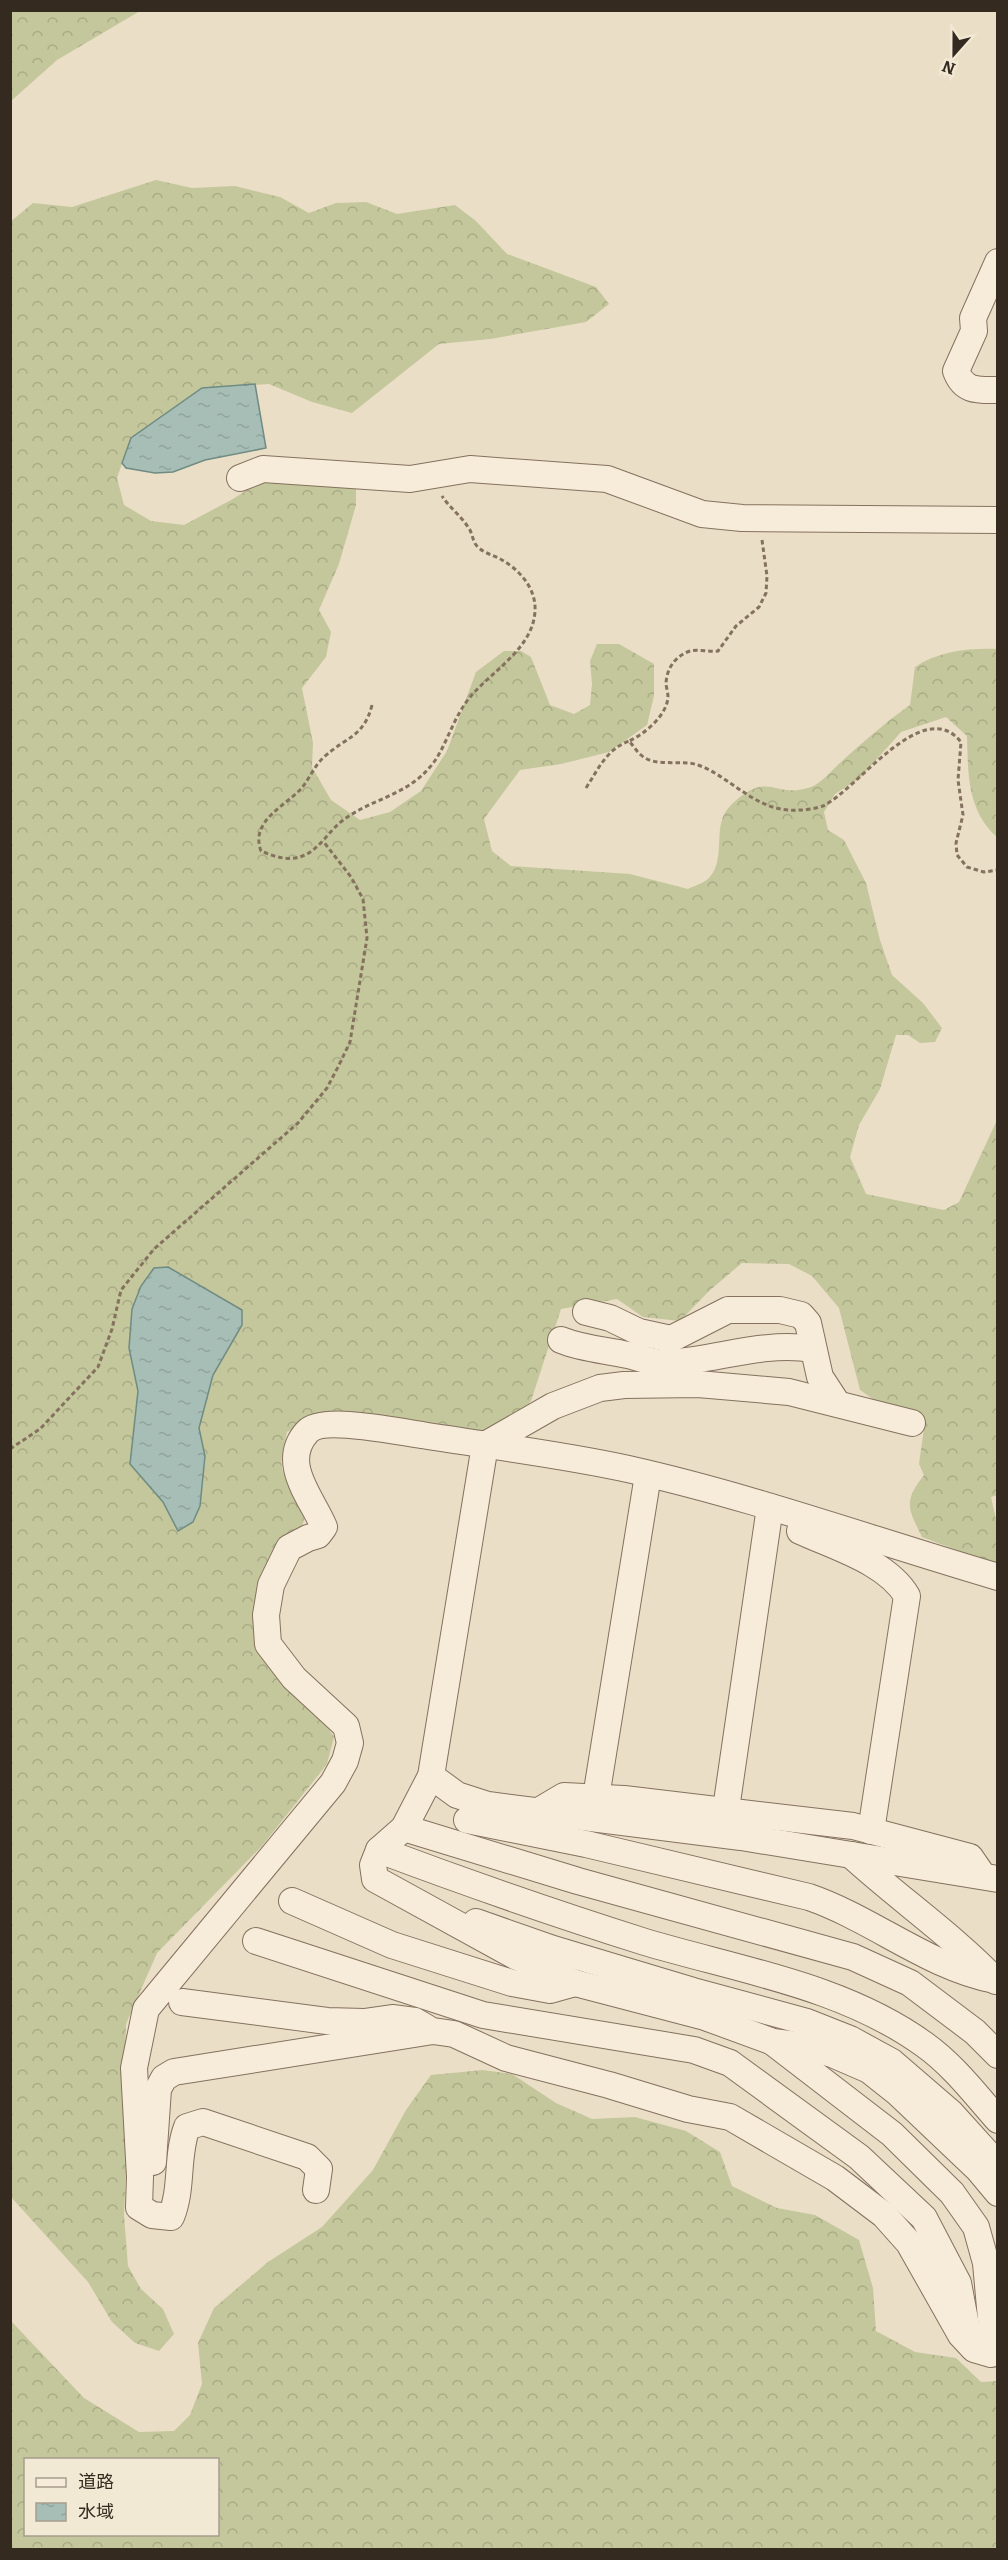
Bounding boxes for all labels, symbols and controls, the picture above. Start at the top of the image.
north arrow [924,24,984,84]
text: N [940,56,958,79]
legend [24,2458,219,2536]
text: 道路 [78,2471,114,2493]
text: 水域 [78,2501,114,2523]

